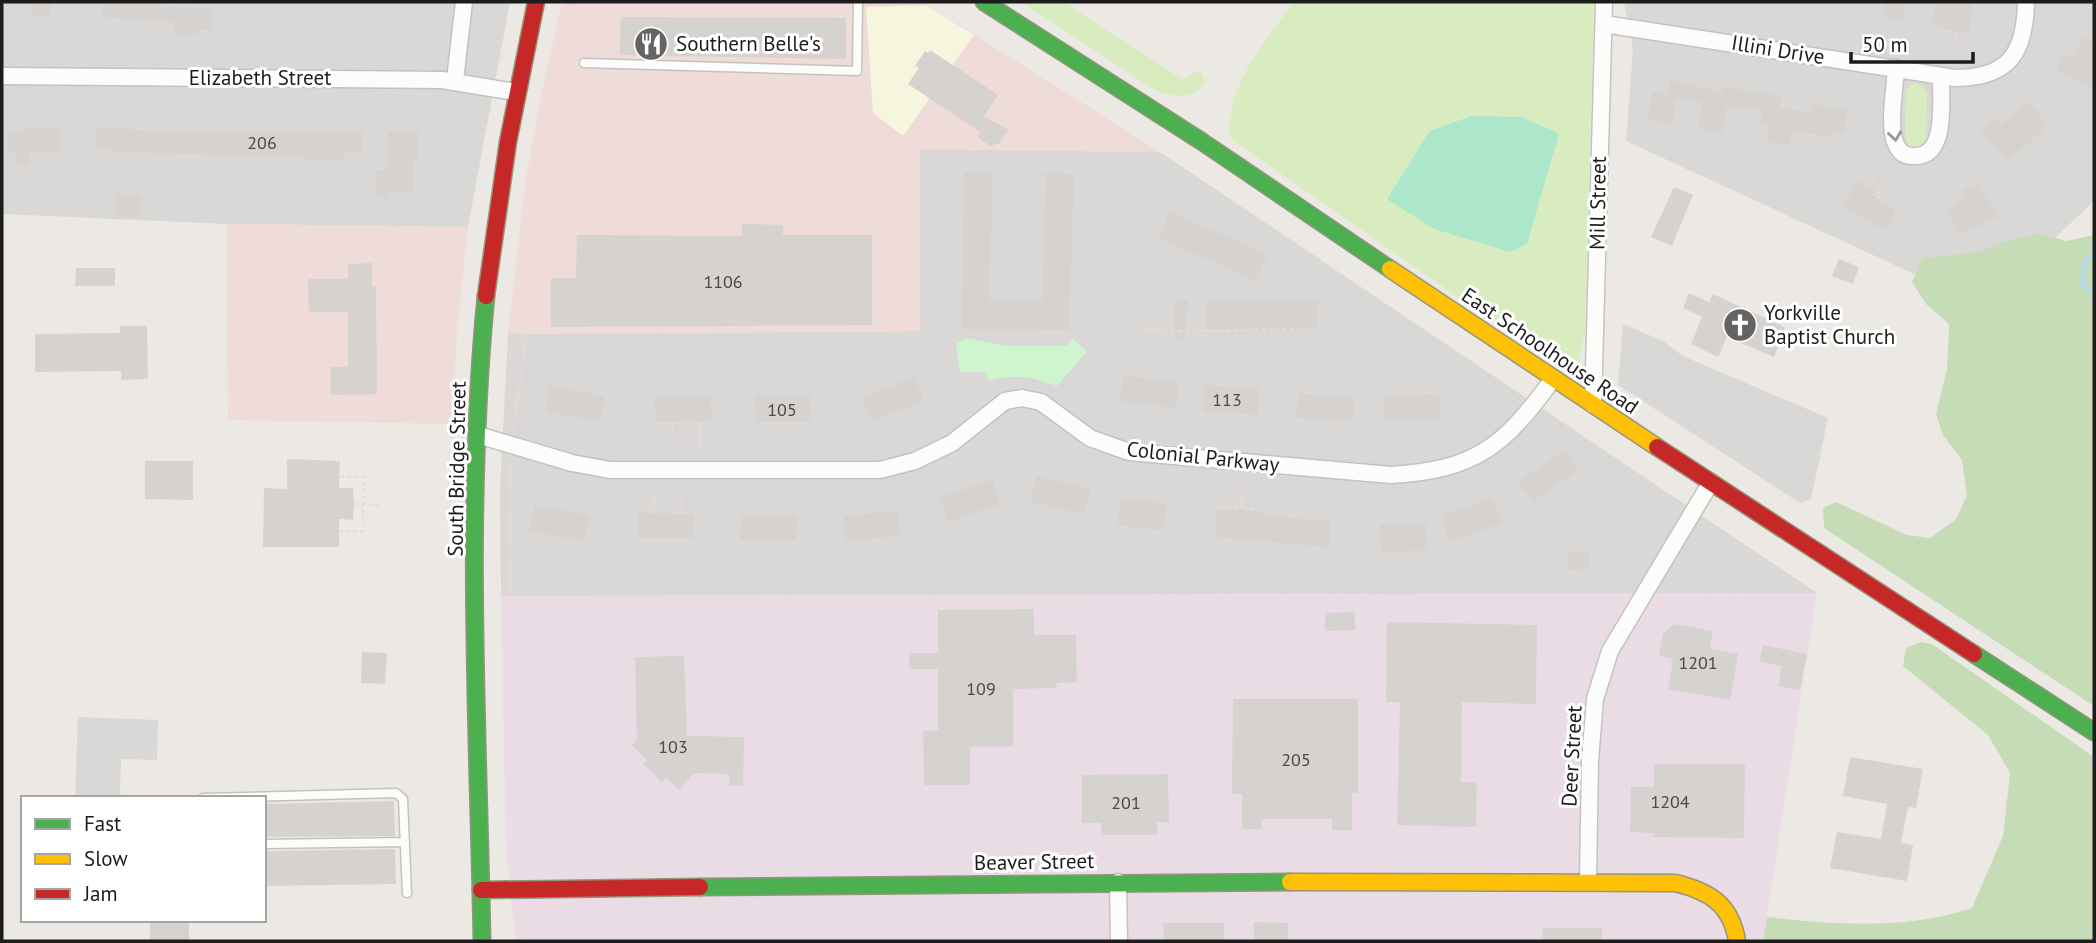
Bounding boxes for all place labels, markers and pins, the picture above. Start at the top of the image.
restaurant icon: Southern Belle's [632,25,670,63]
place label: Southern Belle's [676,30,821,57]
place label: Yorkville Baptist Church [1764,299,1895,350]
church icon: Yorkville Baptist Church [1721,306,1759,344]

